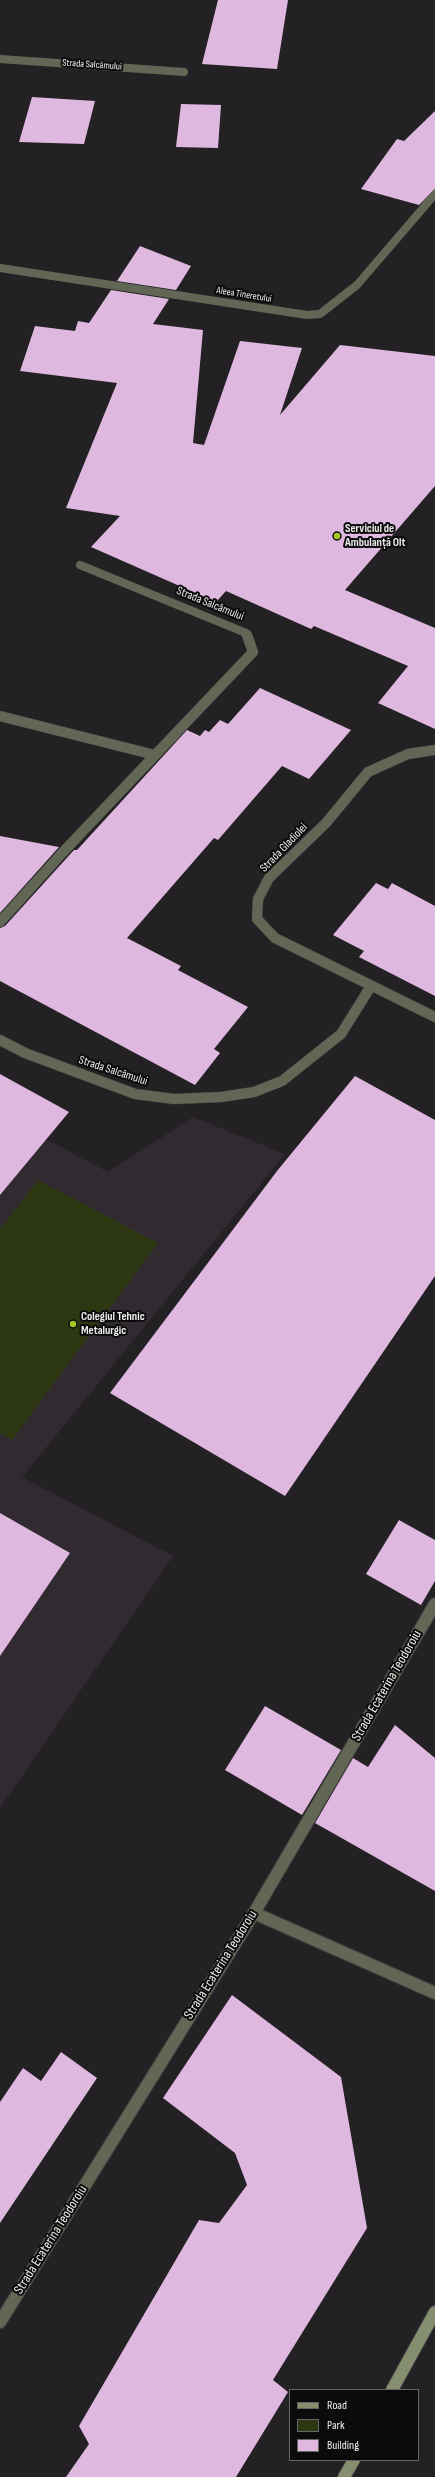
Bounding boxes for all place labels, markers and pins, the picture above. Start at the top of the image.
place label: Serviciul de Ambulanță Olt [345,522,405,550]
marker: Serviciul de Ambulanță Olt [332,531,342,541]
place label: Colegiul Tehnic Metalurgic [81,1310,145,1338]
marker: Colegiul Tehnic Metalurgic [68,1319,78,1329]

